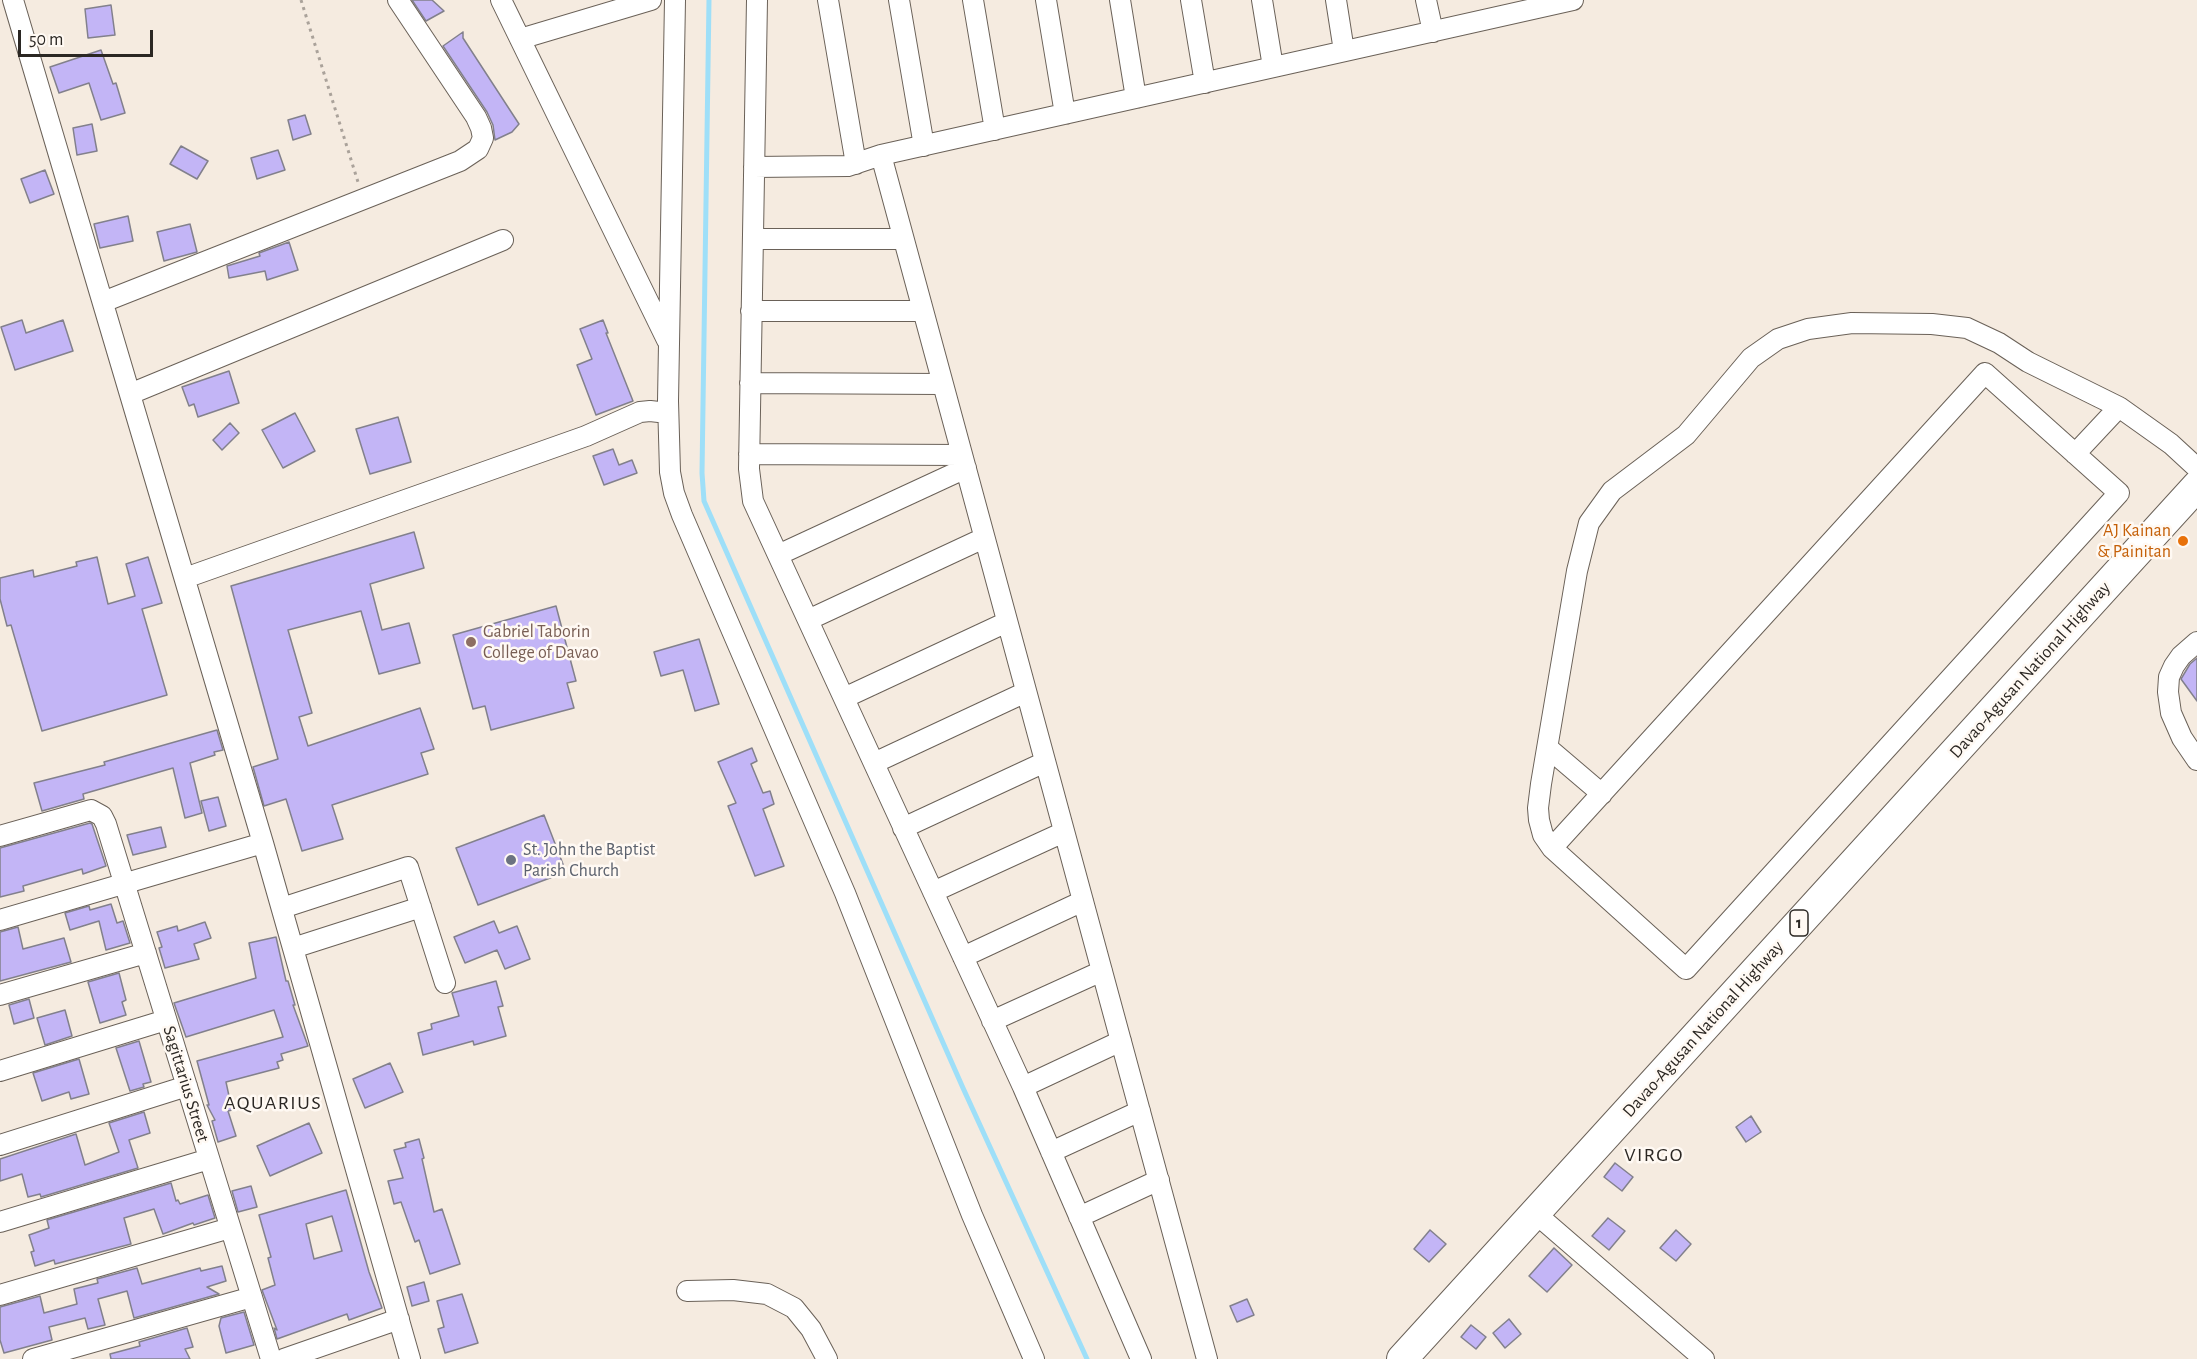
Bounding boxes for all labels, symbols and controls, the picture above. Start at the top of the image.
scale bar [21,18,156,56]
text: 50 m [29,31,63,49]
place label: AJ Kainan & Painitan [2097,520,2171,562]
marker: AJ Kainan & Painitan [2176,534,2190,548]
street label: Davao-Agusan National Highway [1945,577,2115,763]
place label: Gabriel Taborin College of Davao [483,621,599,664]
marker: Gabriel Taborin College of Davao [464,635,478,649]
place label: St. John the Baptist Parish Church [523,839,655,882]
marker: St. John the Baptist Parish Church [504,853,518,867]
road number: 1 [1790,910,1808,936]
street label: Davao-Agusan National Highway [1618,936,1788,1122]
street label: Sagittarius Street [158,1023,214,1145]
district label: AQUARIUS [224,1091,322,1115]
district label: VIRGO [1624,1143,1684,1167]

